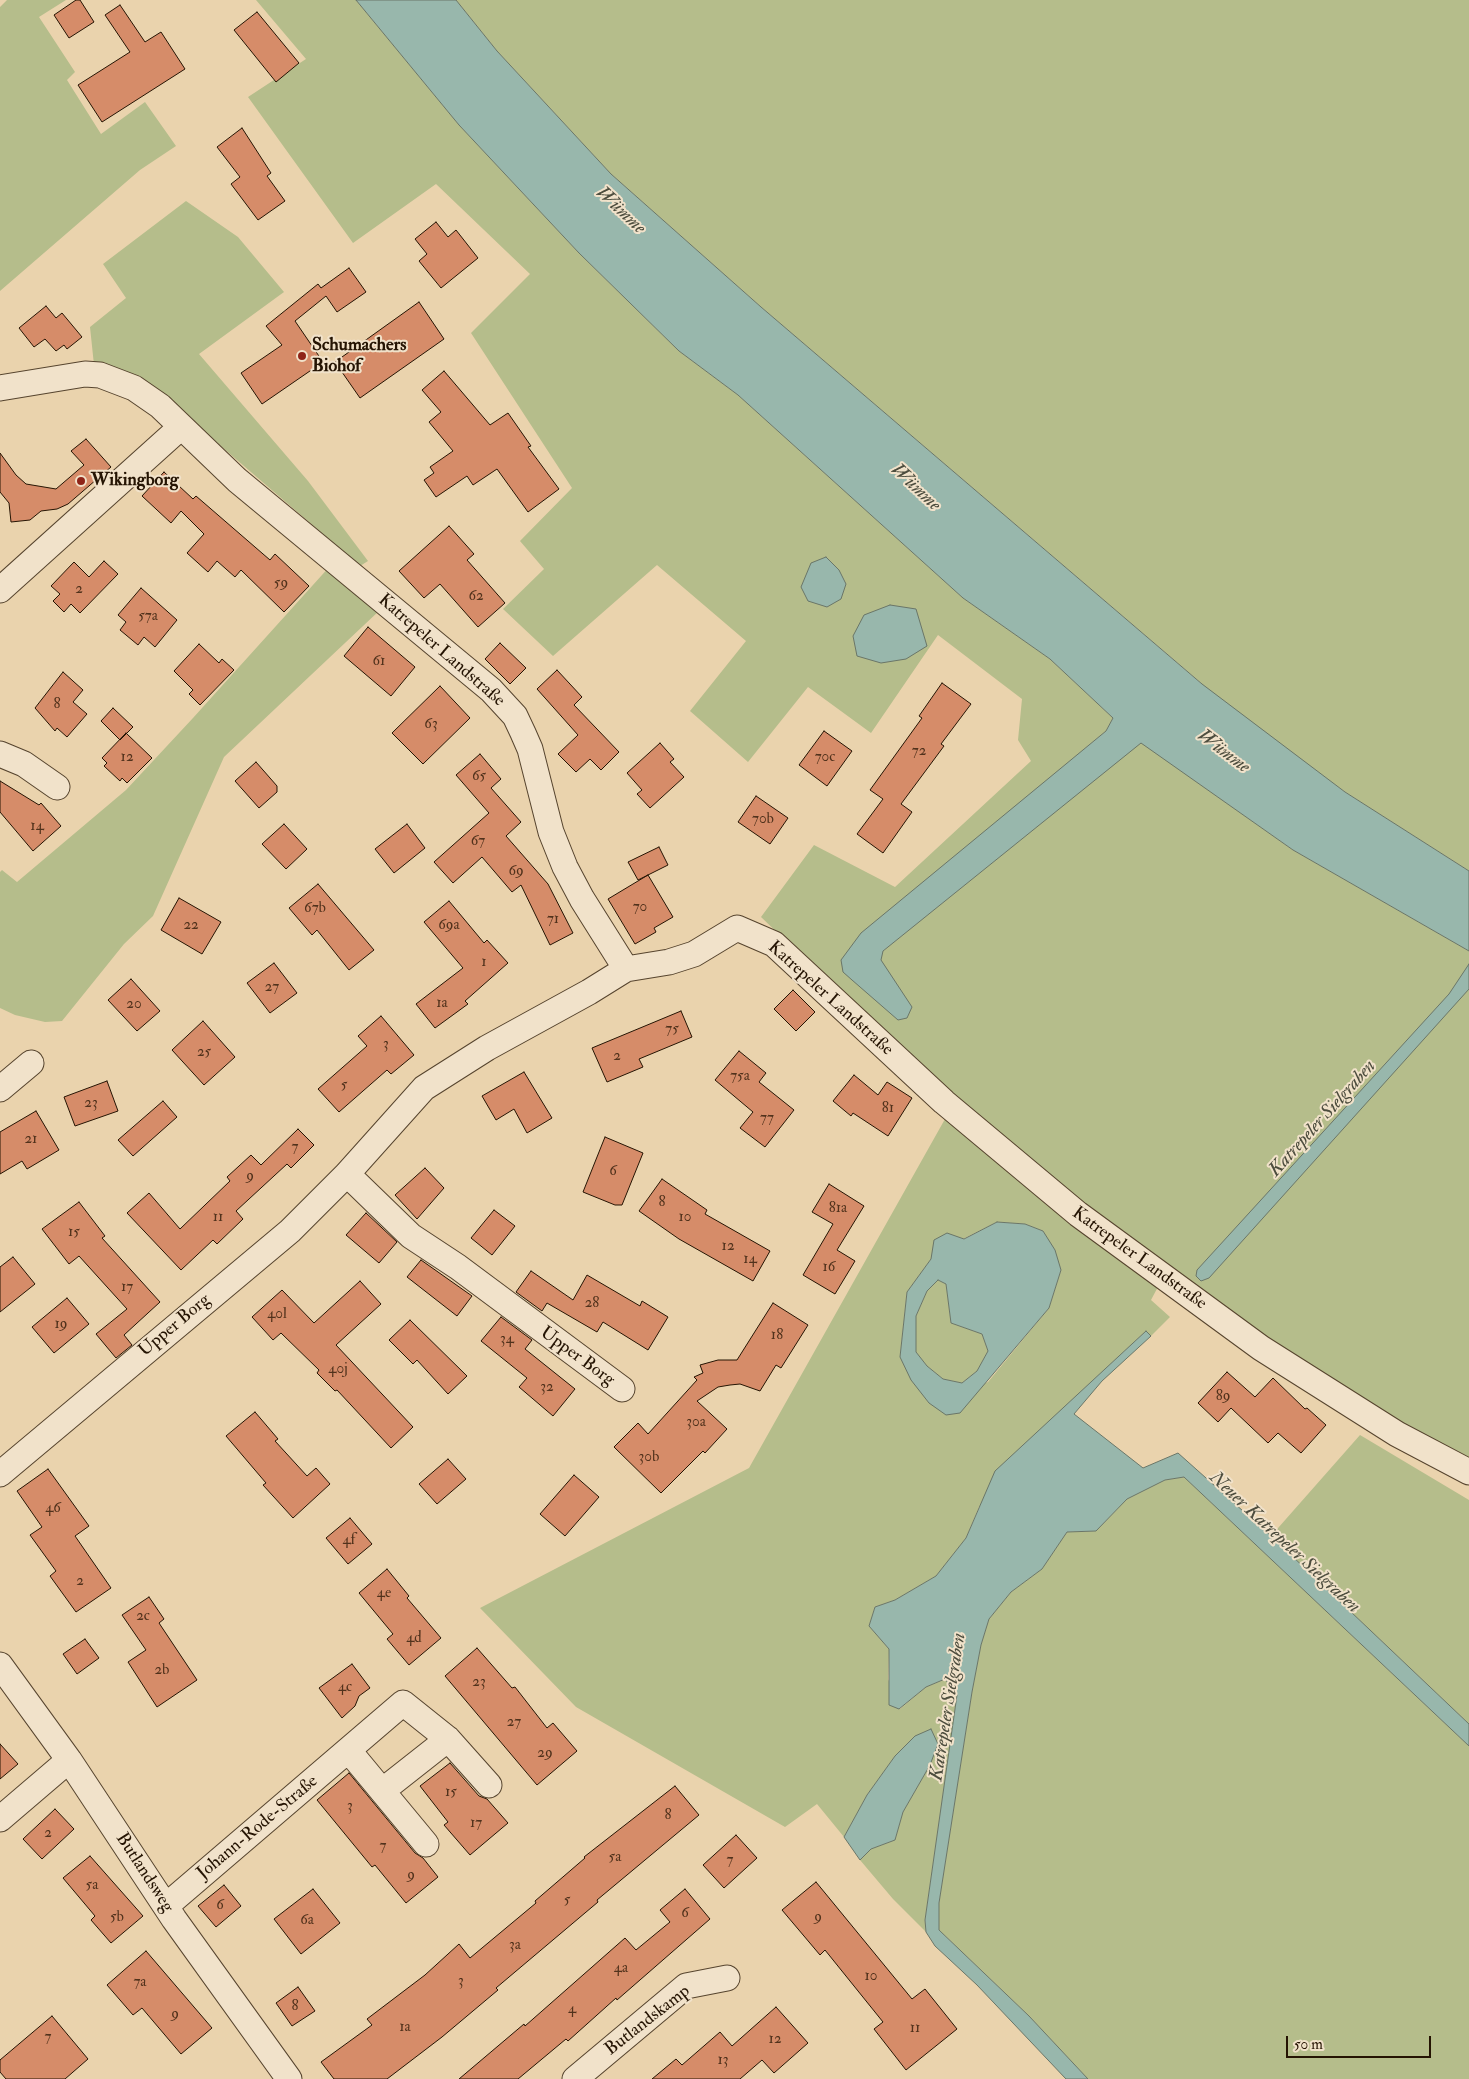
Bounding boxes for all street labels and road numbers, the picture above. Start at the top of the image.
street label: Katrepeler Landstraße [373,590,509,712]
street label: Katrepeler Landstraße [763,937,897,1061]
street label: Katrepeler Landstraße [1068,1203,1210,1315]
street label: Upper Borg [135,1290,215,1362]
street label: Upper Borg [536,1323,618,1391]
street label: Johann-Rode-Straße [193,1771,323,1885]
street label: Butlandsweg [110,1829,178,1917]
street label: Butlandskamp [601,1981,695,2061]

